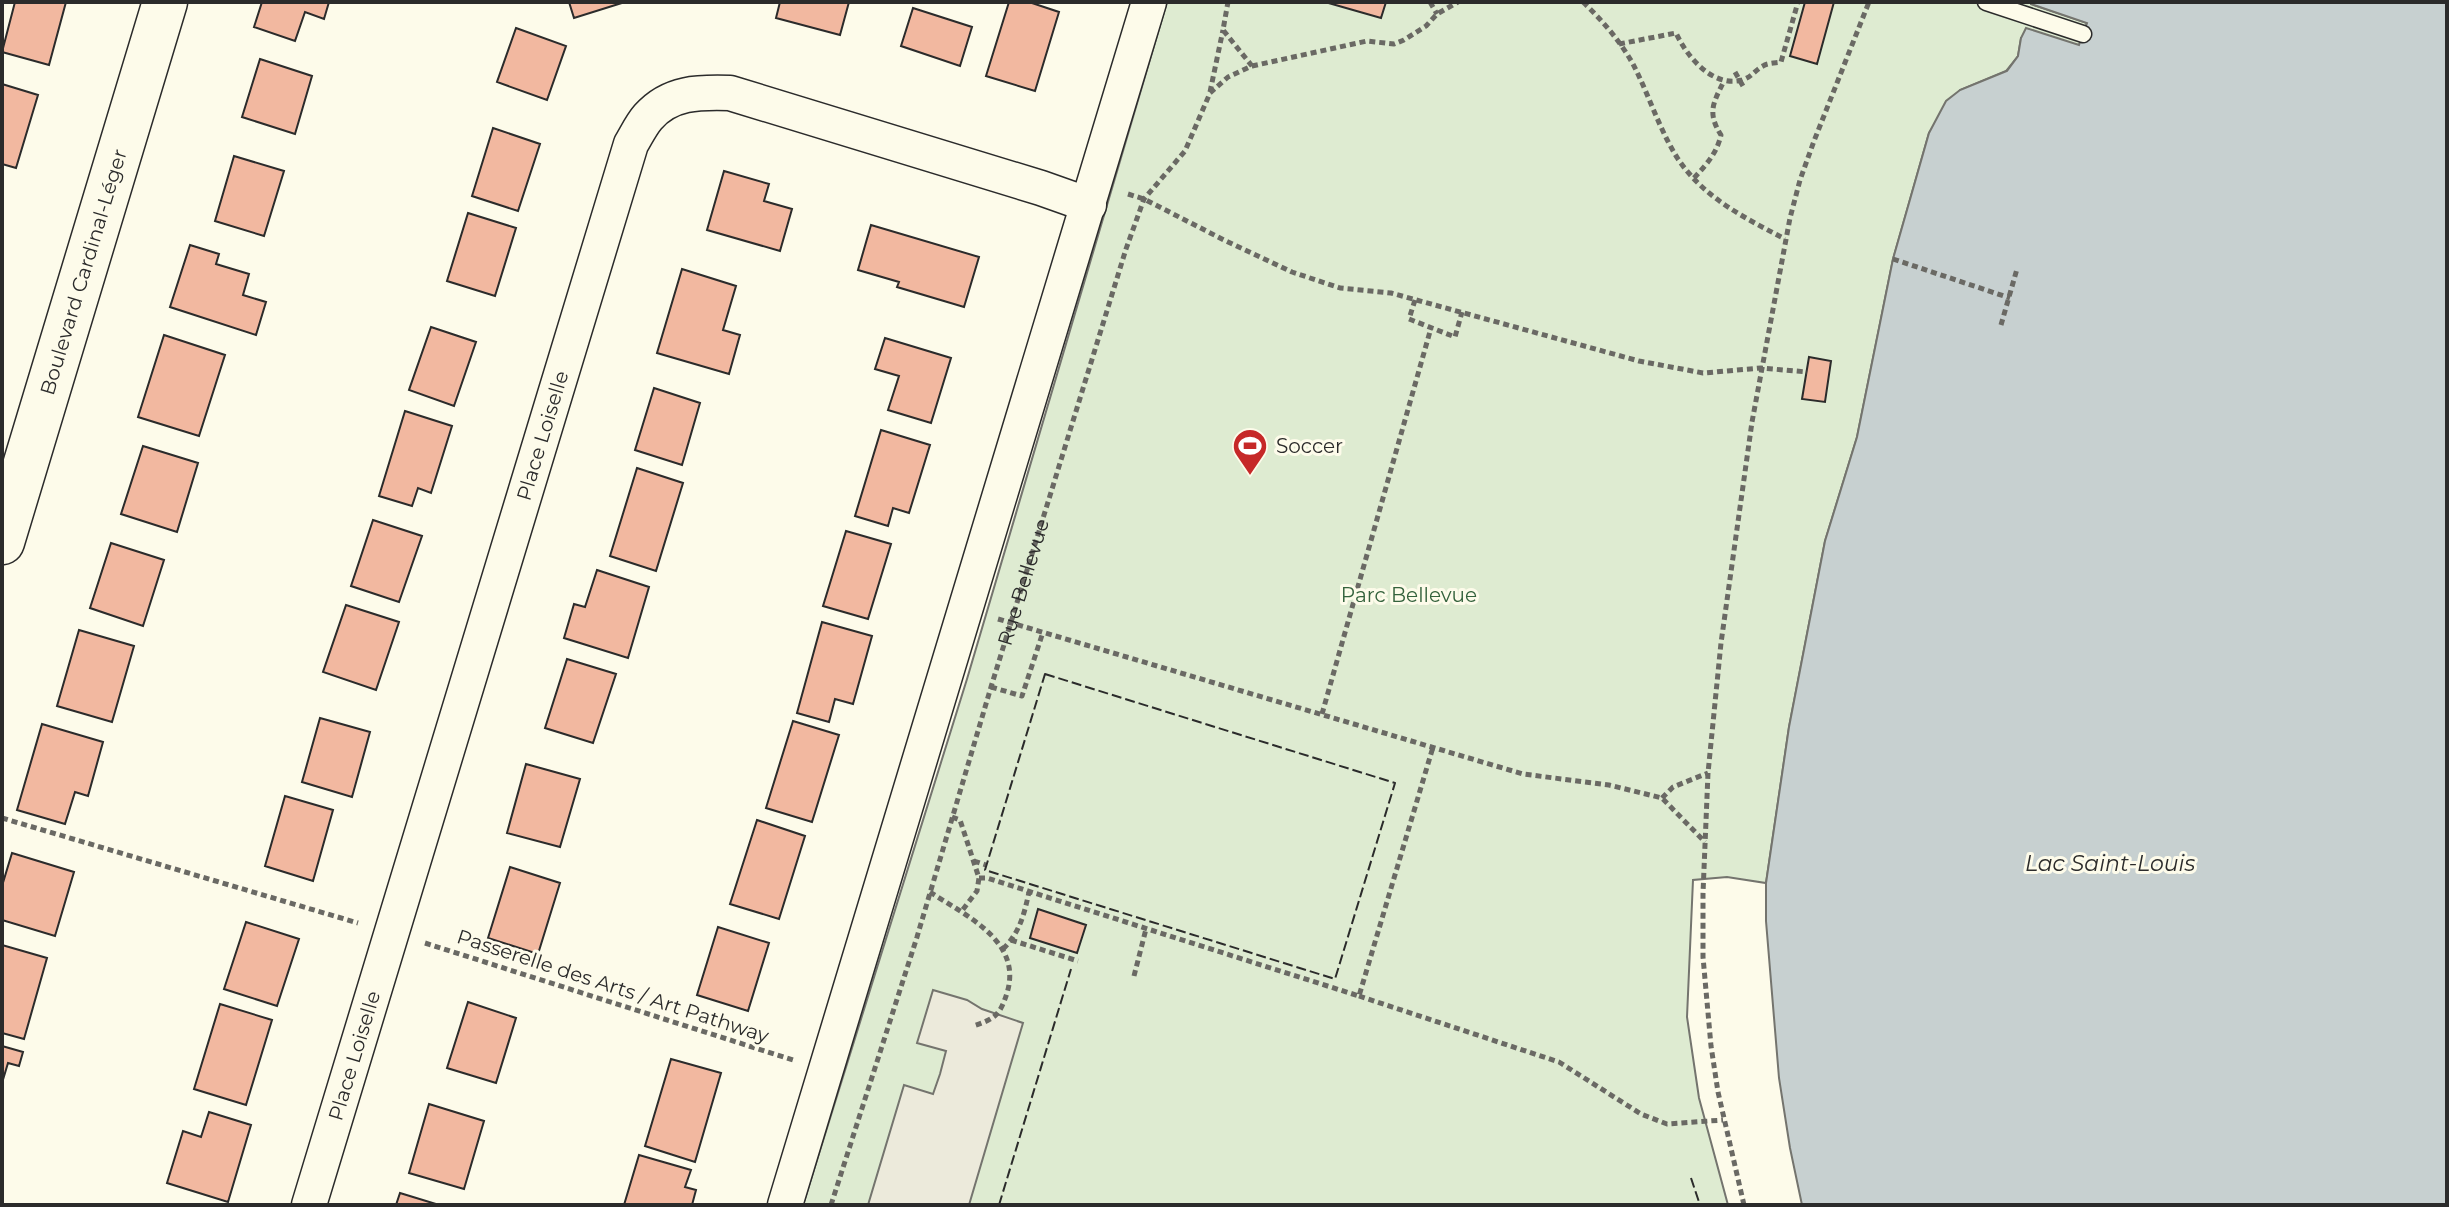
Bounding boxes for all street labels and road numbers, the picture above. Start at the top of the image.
street label: Boulevard Cardinal-Léger [35,146,132,398]
street label: Place Loiselle [512,368,573,503]
street label: Rue Bellevue [993,516,1054,648]
street label: Passerelle des Arts / Art Pathway [454,924,772,1048]
street label: Place Loiselle [323,988,385,1123]

